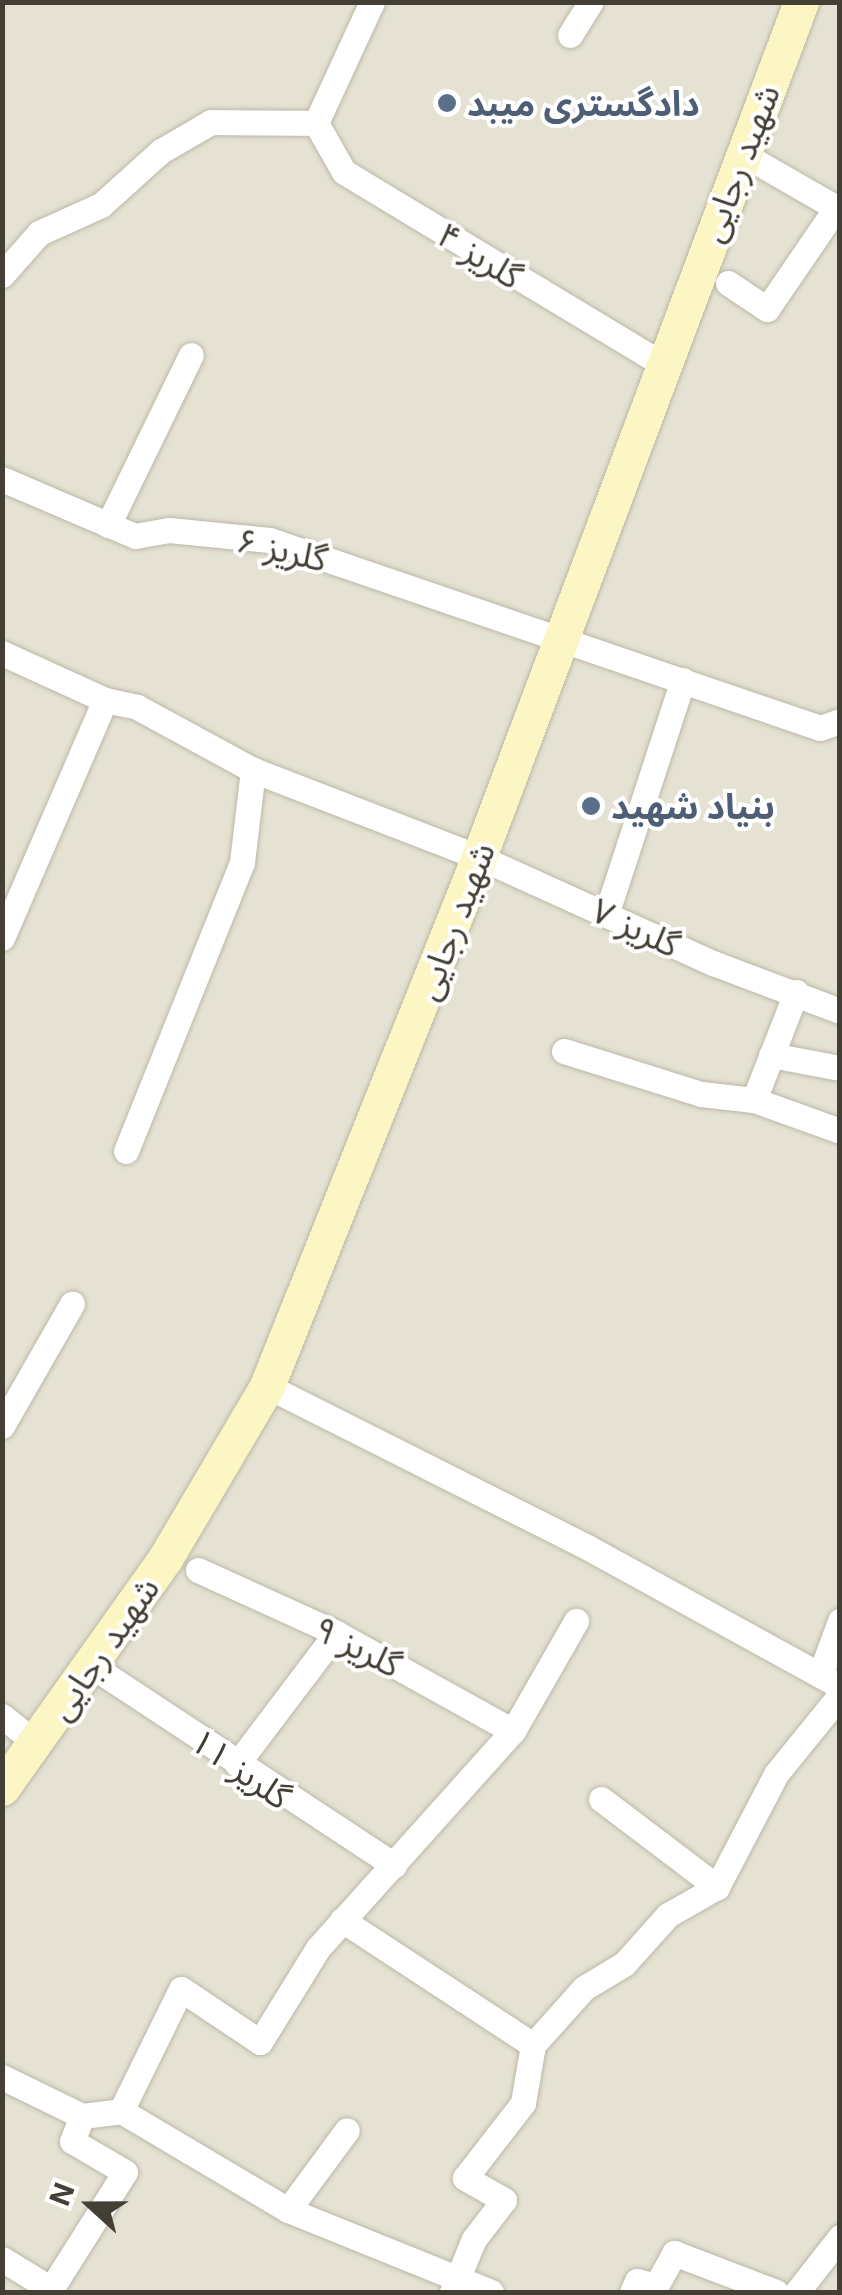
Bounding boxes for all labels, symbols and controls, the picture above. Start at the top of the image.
street label: شهید رجایی [690,78,788,248]
place label: دادگستری میبد [467,82,699,124]
marker: دادگستری میبد [436,92,458,114]
street label: گلریز ۴ [430,213,530,297]
street label: گلریز ۶ [232,518,332,580]
place label: بنیاد شهید [611,785,775,827]
marker: بنیاد شهید [580,795,602,817]
street label: شهید رجایی [405,836,503,1006]
street label: گلریز ۷ [585,889,687,965]
street label: شهید رجایی [38,1568,168,1728]
street label: گلریز ۹ [308,1606,408,1686]
street label: گلریز ۱۱ [183,1719,299,1817]
north arrow [40,2155,140,2255]
text: N [42,2178,82,2210]

